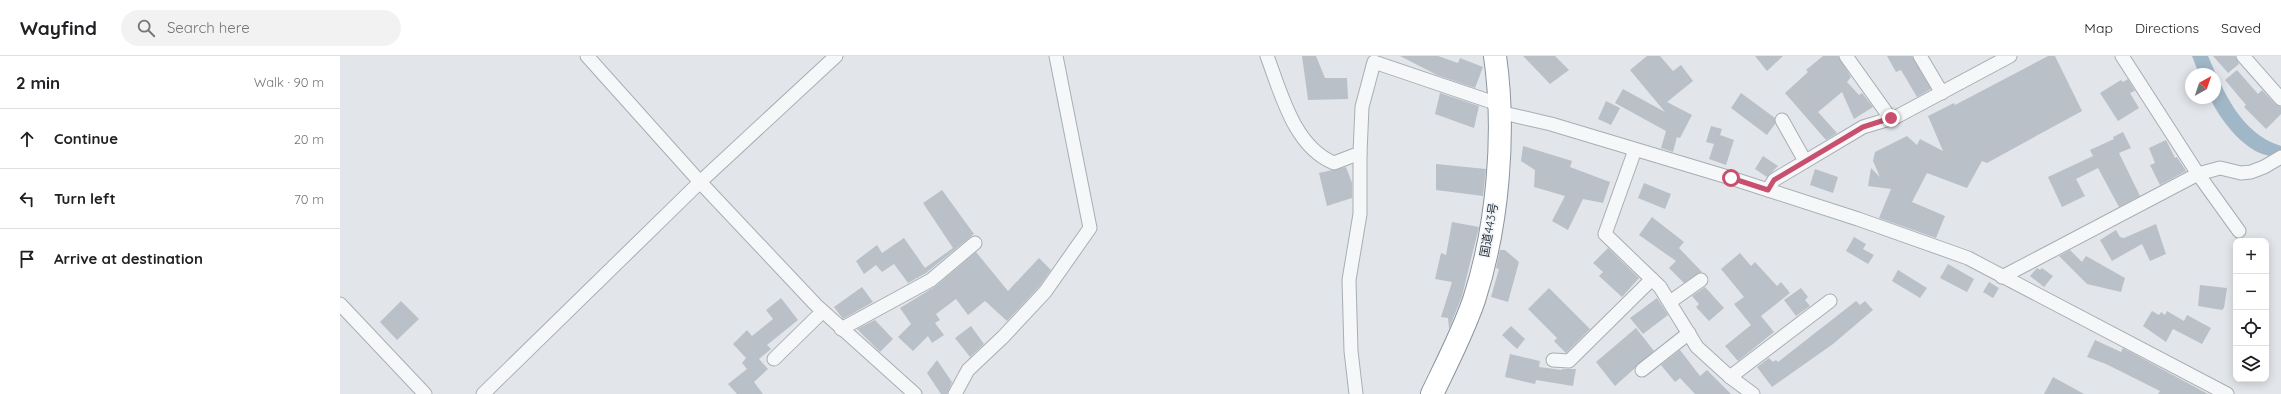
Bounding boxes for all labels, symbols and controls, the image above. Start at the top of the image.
search box [121,10,401,46]
text: Wayfind [20,16,97,40]
icon: search [135,17,157,39]
text: Search here [167,18,250,37]
text: Map [2084,19,2113,37]
text: Directions [2135,19,2199,37]
text: Saved [2221,19,2261,37]
north arrow [2185,68,2221,104]
text: 2 min [16,72,60,93]
text: Walk · 90 m [254,74,324,90]
route end [1882,109,1900,127]
icon: ahead [16,128,38,150]
text: Continue [54,129,118,148]
text: 20 m [294,131,324,147]
route start [1722,169,1740,187]
icon: left [16,188,38,210]
text: Turn left [54,189,116,208]
text: 70 m [294,191,324,207]
street label: 国道443号 [1476,202,1501,258]
map controls [2233,238,2269,382]
button: + [2233,238,2269,274]
icon: arrive [16,248,38,270]
text: Arrive at destination [54,249,203,268]
button: − [2233,274,2269,310]
button: locate [2233,310,2269,346]
button: layers [2233,346,2269,382]

